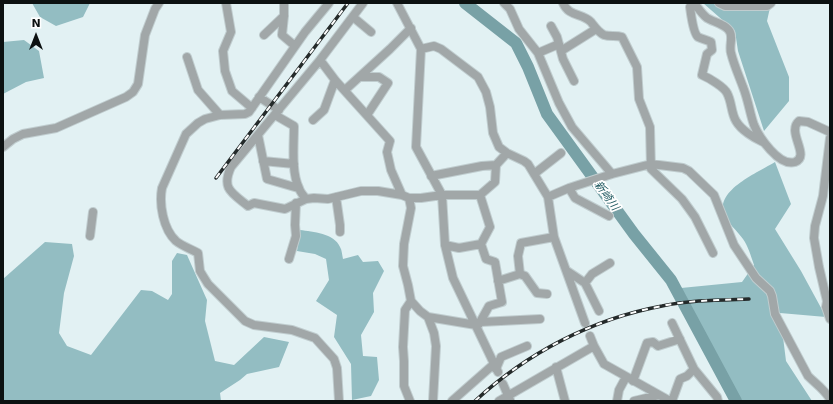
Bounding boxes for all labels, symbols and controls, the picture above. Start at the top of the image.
north arrow [16,16,56,56]
text: N [31,17,41,30]
water label: 新崎川 [591,179,621,213]

